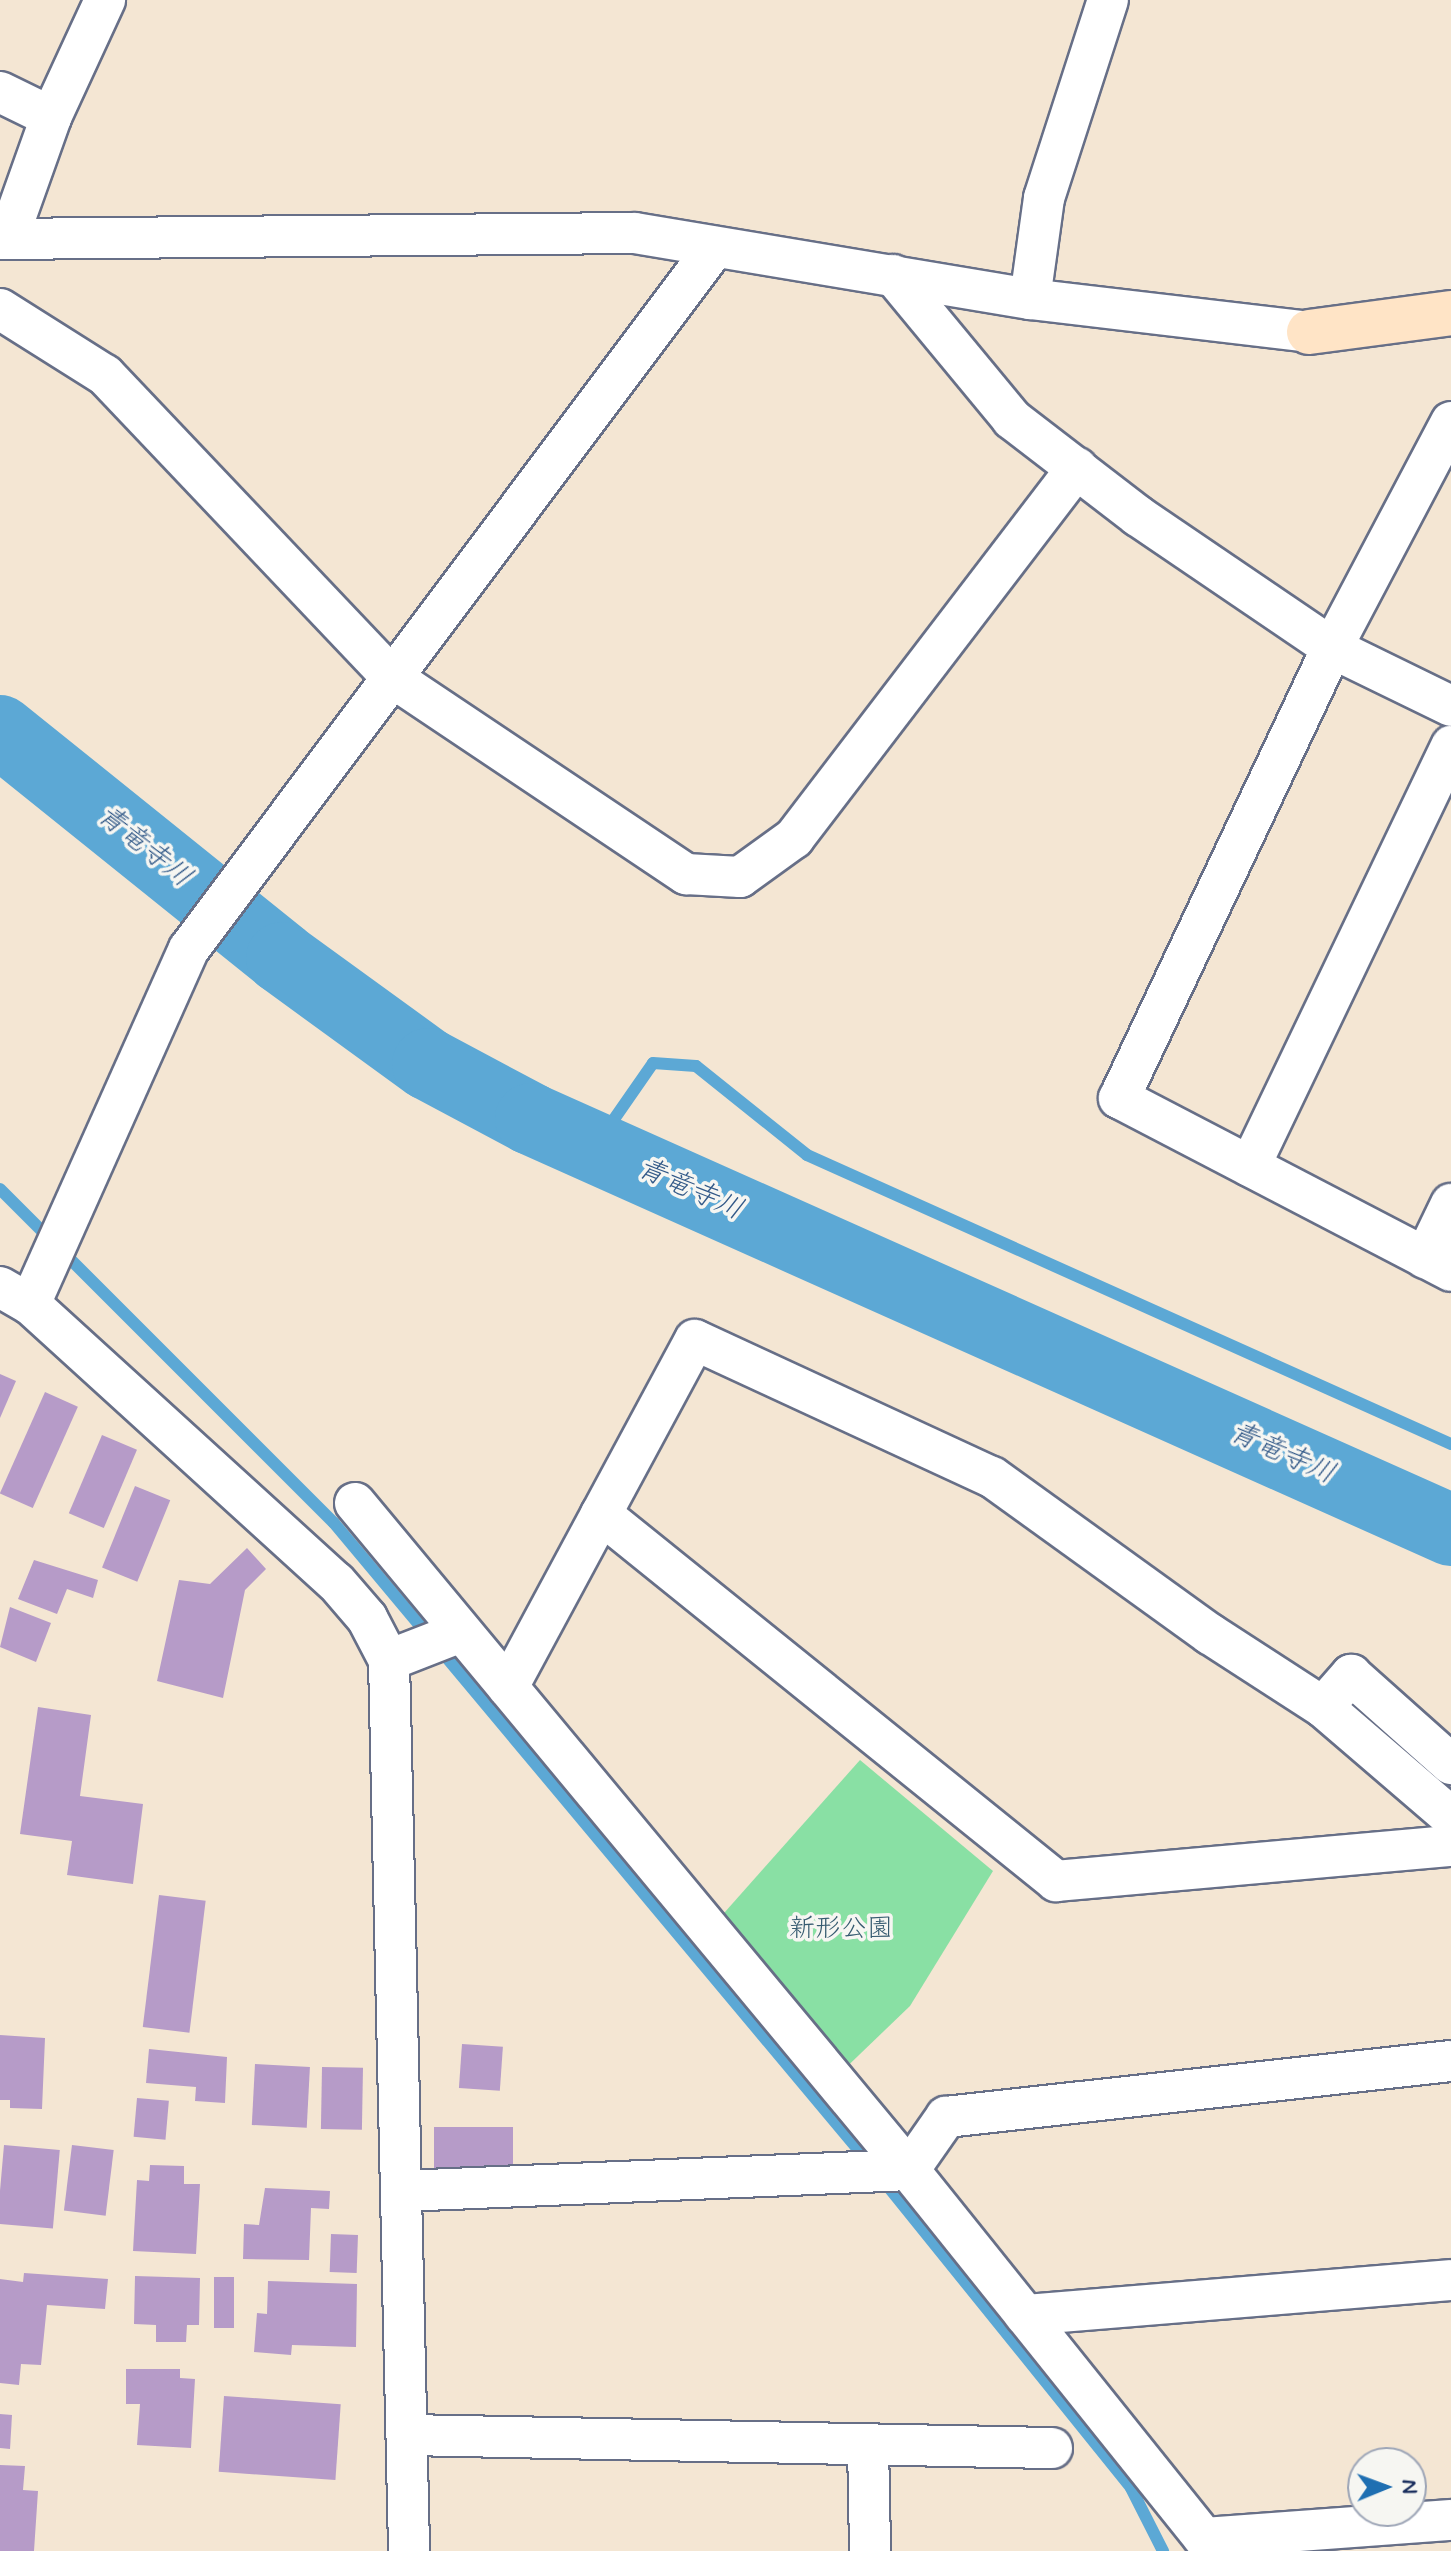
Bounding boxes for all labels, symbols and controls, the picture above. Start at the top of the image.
water label: 青竜寺川 [90,799,198,895]
water label: 青竜寺川 [632,1152,748,1228]
water label: 青竜寺川 [1224,1416,1340,1492]
park label: 新形公園 [789,1914,893,1946]
north arrow [1347,2447,1427,2527]
text: N [1395,2479,1423,2494]

